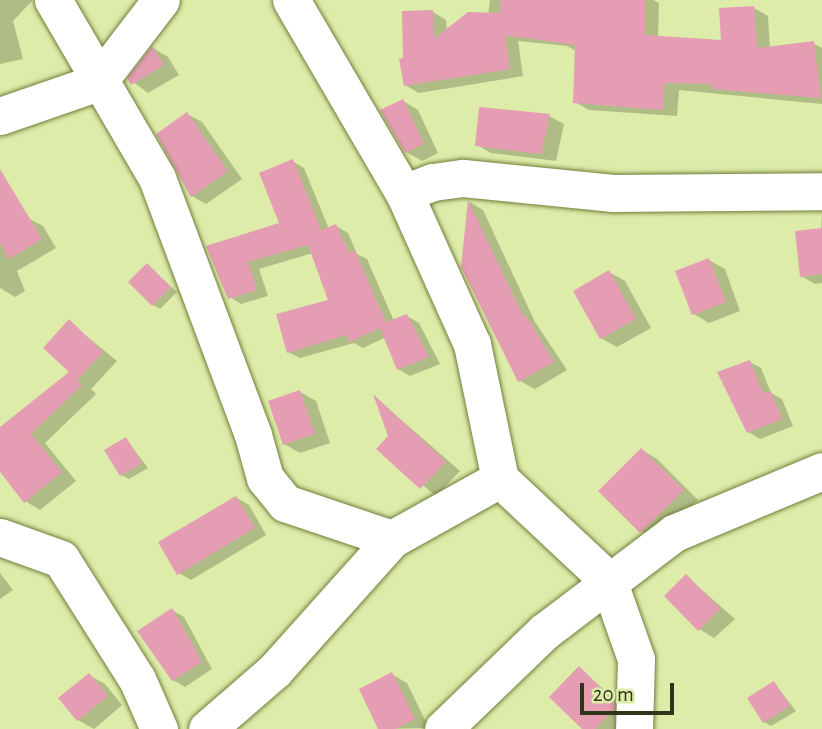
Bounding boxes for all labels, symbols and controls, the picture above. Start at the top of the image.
scale bar [584,670,678,714]
text: 20 m [593,684,634,705]

